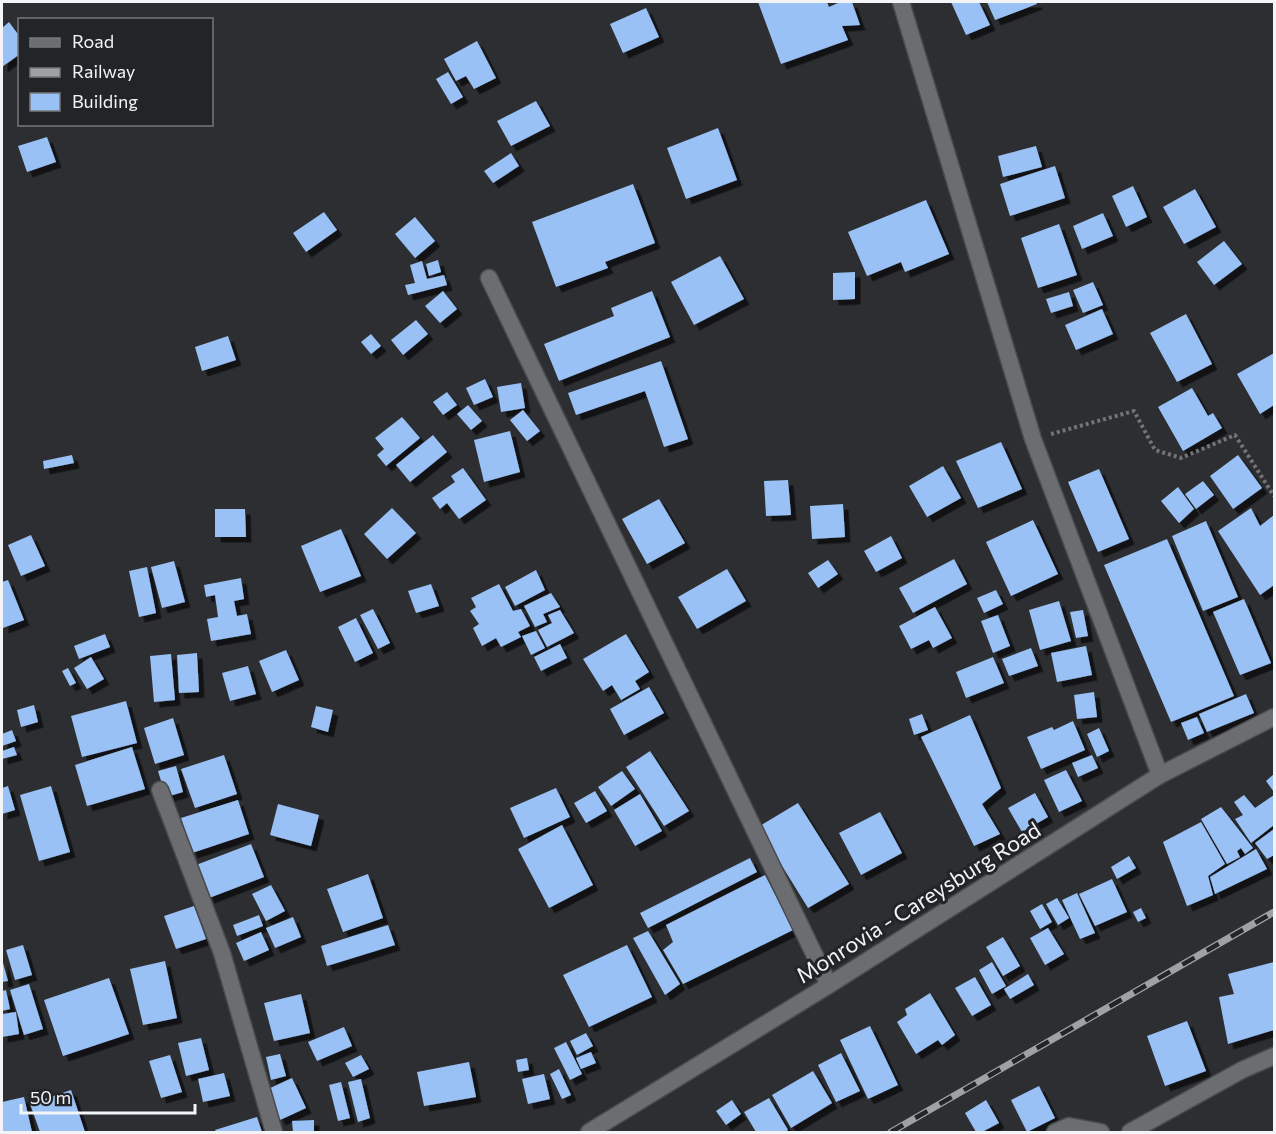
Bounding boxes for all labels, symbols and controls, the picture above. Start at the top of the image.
legend [18,18,213,126]
text: Road [72,30,114,52]
text: Railway [72,60,135,82]
text: Building [72,90,138,112]
street label: Monrovia - Careysburg Road [791,815,1045,989]
scale bar [21,1077,195,1115]
text: 50 m [30,1086,71,1108]

